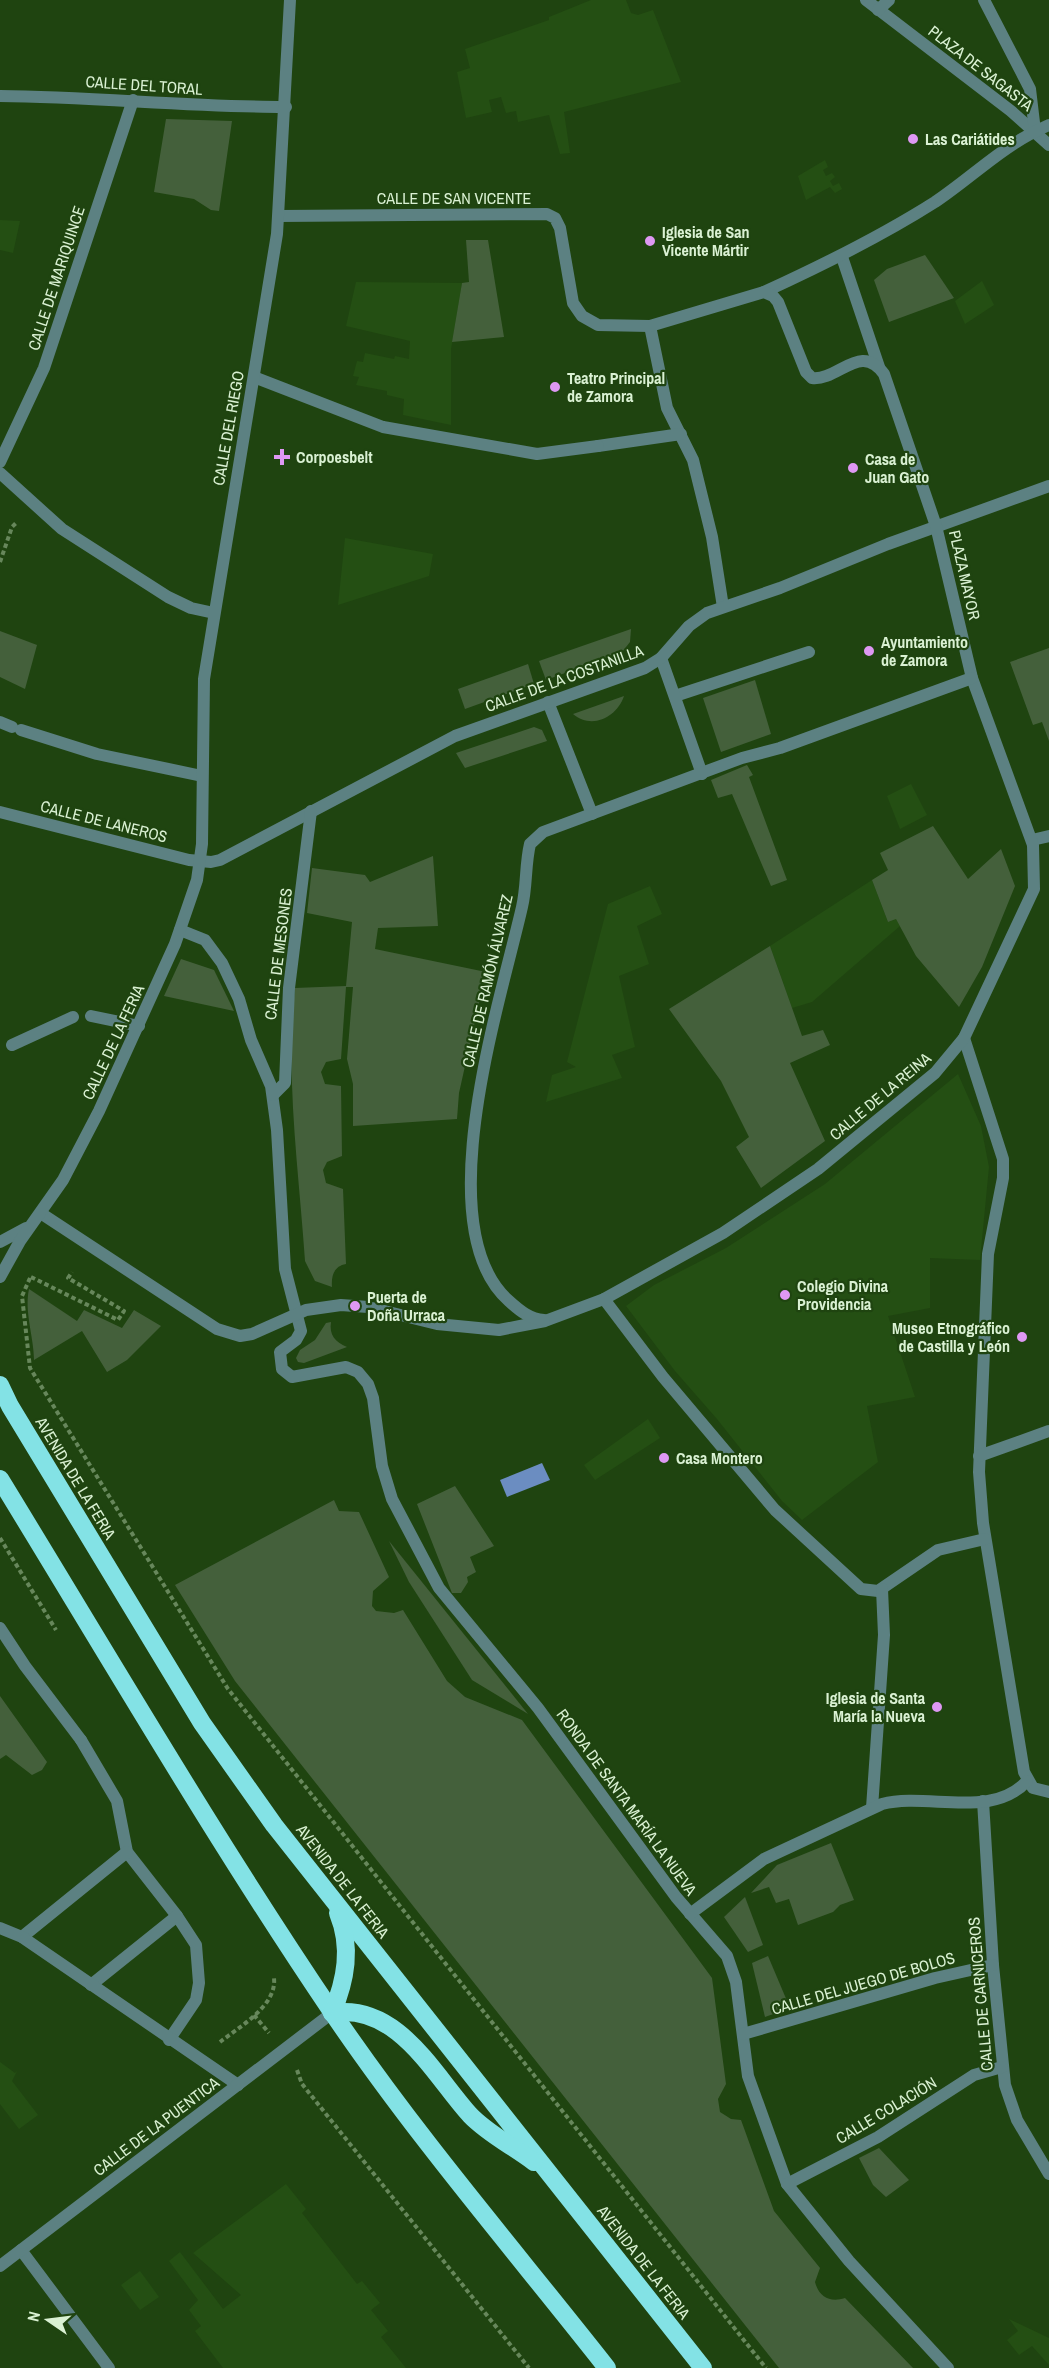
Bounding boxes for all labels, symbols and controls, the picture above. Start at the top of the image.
street label: PLAZA DE SAGASTA [924,20,1038,116]
street label: CALLE DEL TORAL [85,70,204,100]
place label: Las Cariátides [925,128,1015,150]
marker: Las Cariátides [906,132,920,146]
street label: CALLE DE SAN VICENTE [377,187,531,209]
street label: CALLE DE MARIQUINCE [22,203,90,353]
place label: Iglesia de San Vicente Mártir [662,221,750,261]
marker: Iglesia de San Vicente Mártir [643,234,657,248]
place label: Teatro Principal de Zamora [567,367,665,407]
street label: CALLE DEL RIEGO [207,369,249,487]
marker: Teatro Principal de Zamora [548,380,562,394]
place label: Corpoesbelt [296,446,373,468]
marker: Corpoesbelt [273,448,291,466]
place label: Casa de Juan Gato [865,448,929,488]
marker: Casa de Juan Gato [846,461,860,475]
street label: PLAZA MAYOR [944,528,986,623]
place label: Ayuntamiento de Zamora [881,631,968,671]
street label: CALLE DE LA COSTANILLA [482,639,646,717]
marker: Ayuntamiento de Zamora [862,644,876,658]
street label: CALLE DE LANEROS [38,795,170,847]
street label: CALLE DE MESONES [259,887,297,1021]
street label: CALLE DE RAMÓN ÁLVAREZ [456,892,518,1070]
street label: CALLE DE LA FERIA [77,981,149,1103]
street label: CALLE DE LA REINA [825,1047,936,1145]
place label: Colegio Divina Providencia [797,1275,889,1315]
place label: Puerta de Doña Urraca [367,1286,446,1326]
marker: Colegio Divina Providencia [778,1288,792,1302]
marker: Puerta de Doña Urraca [348,1299,362,1313]
place label: Museo Etnográfico de Castilla y León [892,1317,1010,1357]
marker: Museo Etnográfico de Castilla y León [1015,1330,1029,1344]
street label: AVENIDA DE LA FERIA [30,1412,121,1543]
place label: Casa Montero [676,1447,763,1469]
marker: Casa Montero [657,1451,671,1465]
place label: Iglesia de Santa María la Nueva [826,1687,926,1727]
marker: Iglesia de Santa María la Nueva [930,1700,944,1714]
street label: RONDA DE SANTA MARÍA LA NUEVA [552,1704,702,1900]
street label: AVENIDA DE LA FERIA [291,1819,395,1943]
street label: CALLE DE CARNICEROS [962,1916,998,2072]
street label: CALLE DEL JUEGO DE BOLOS [769,1946,958,2020]
street label: CALLE DE LA PUENTICA [89,2071,224,2181]
street label: CALLE COLACIÓN [832,2071,940,2149]
street label: AVENIDA DE LA FERIA [592,2200,696,2324]
north arrow [18,2290,78,2350]
text: N [22,2309,45,2324]

